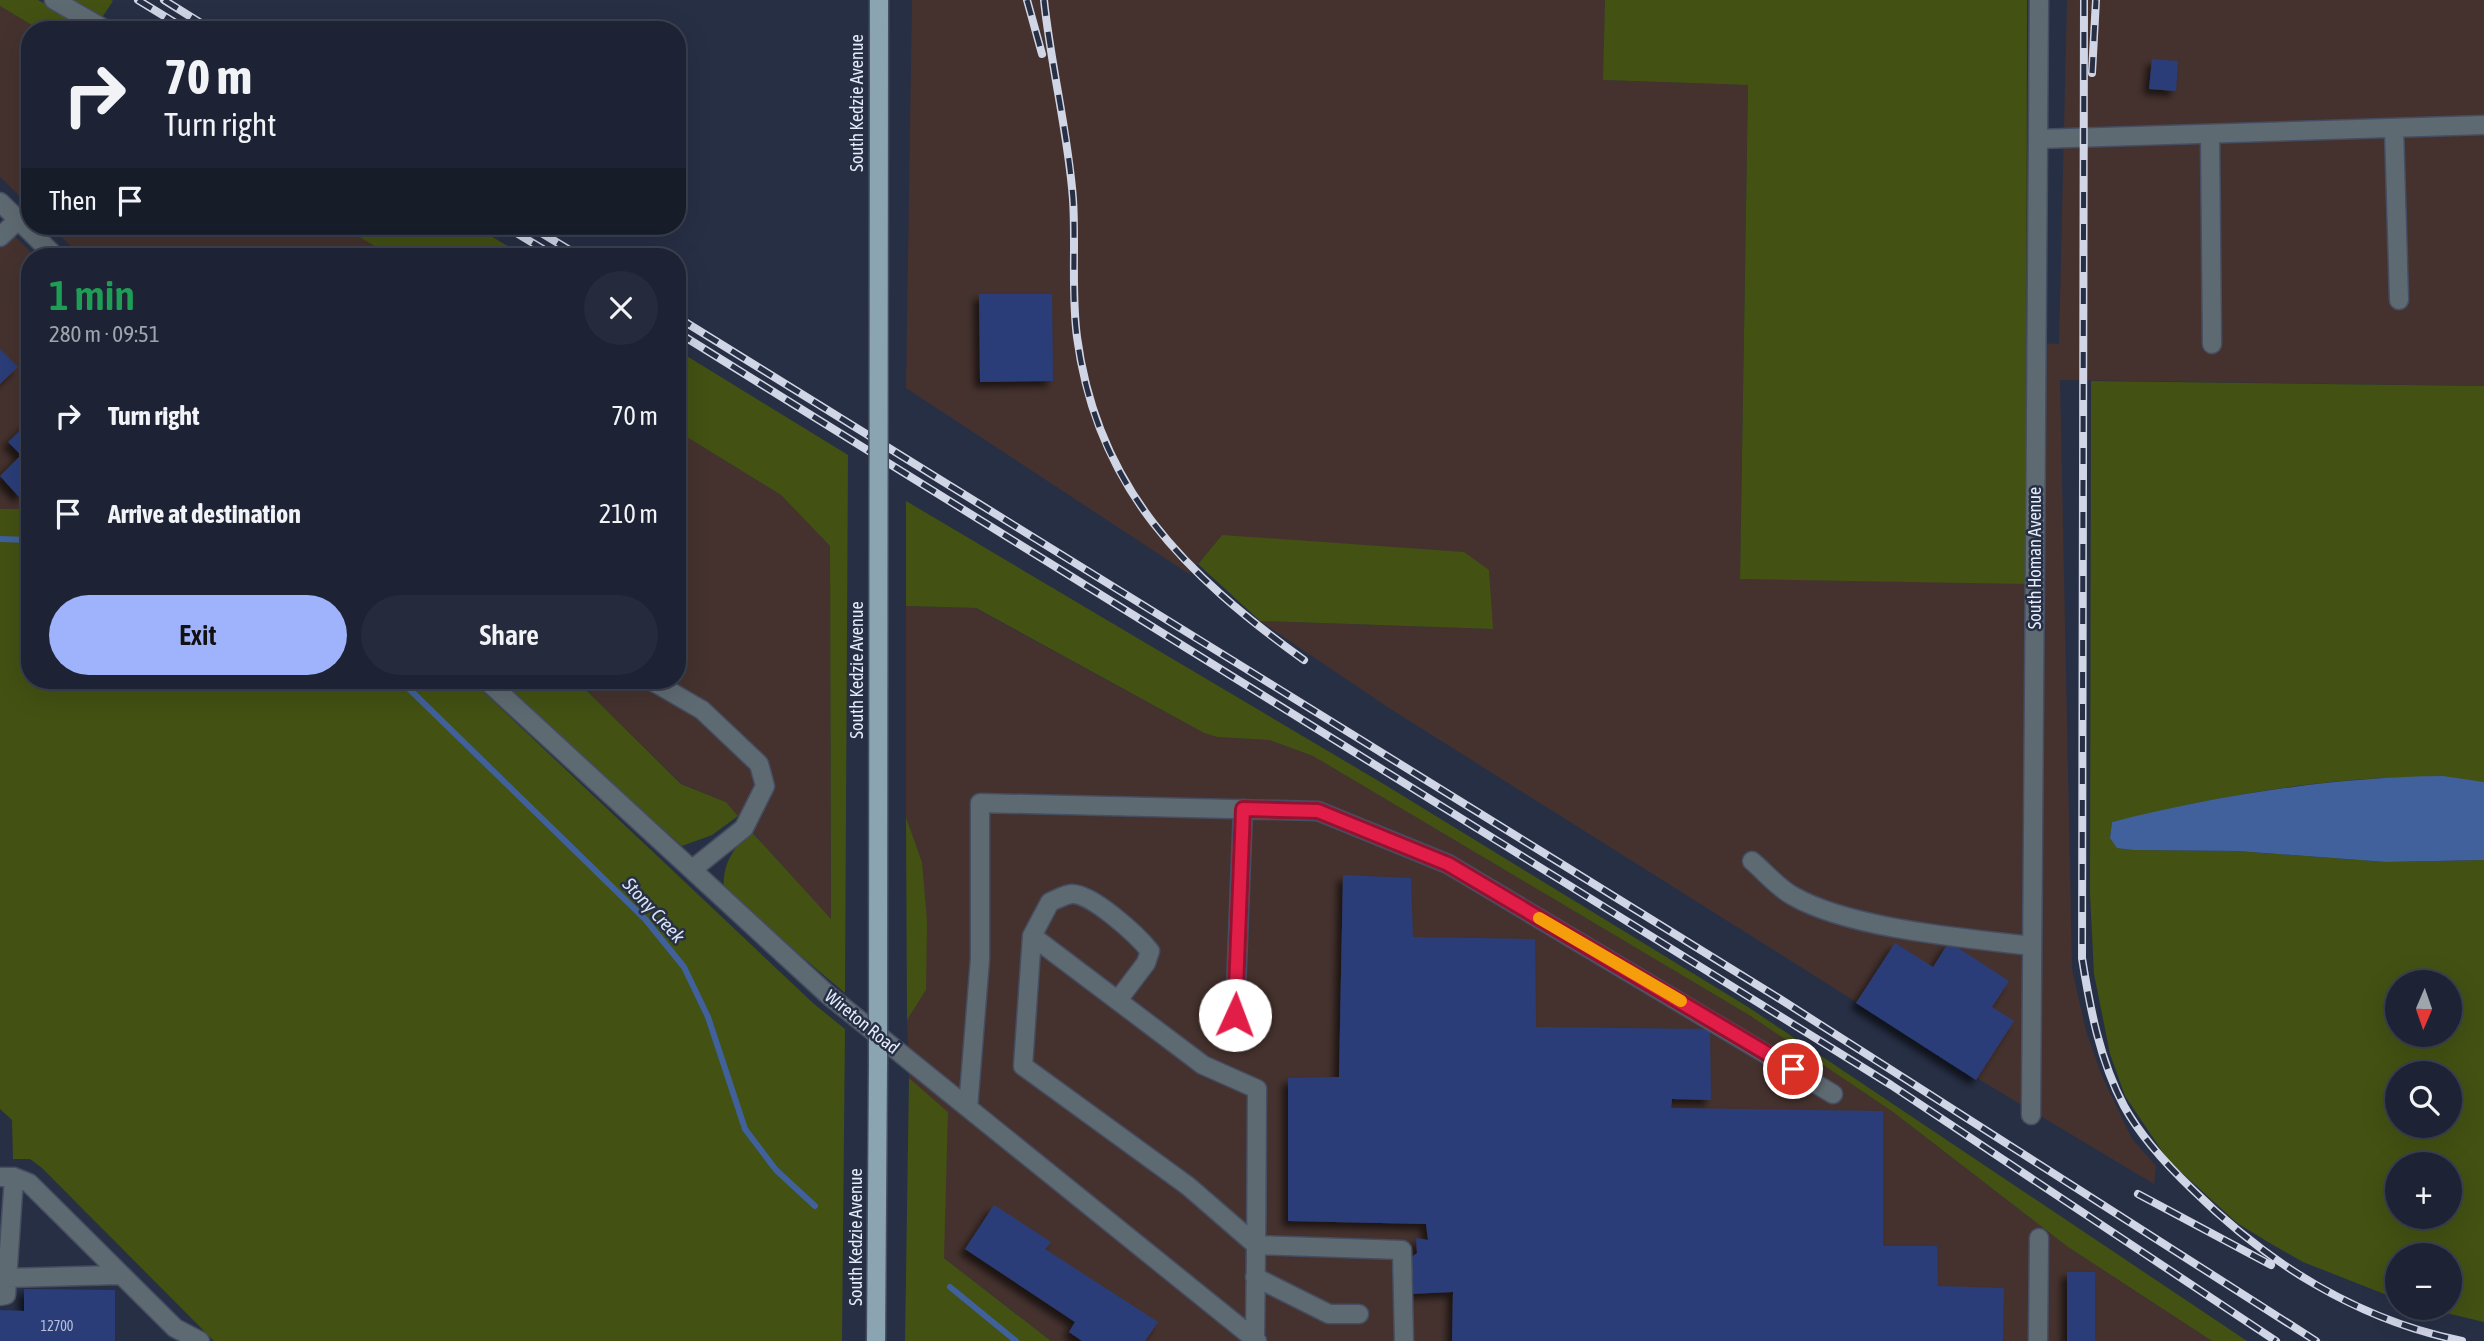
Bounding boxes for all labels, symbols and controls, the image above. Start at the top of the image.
street label: South Kedzie Avenue [846,34,867,172]
text: 70 m [164,48,252,104]
icon: right [49,49,140,140]
text: Turn right [164,106,277,143]
icon: arrive [111,182,149,220]
text: Then [49,186,97,216]
text: 1 min [49,271,135,319]
button: close [584,271,658,345]
text: 280 m · 09:51 [49,321,160,347]
icon: right [49,397,87,435]
text: Turn right [108,401,199,431]
text: 70 m [611,401,658,431]
street label: South Homan Avenue [2024,487,2045,629]
icon: arrive [49,495,87,533]
text: Arrive at destination [108,499,301,529]
text: 210 m [599,499,658,529]
button: Exit [49,595,347,675]
button: Share [361,595,658,675]
street label: South Kedzie Avenue [846,601,867,739]
water label: Stony Creek [618,872,690,947]
north arrow [2385,970,2462,1046]
map controls [2385,970,2462,1320]
position arrow [1198,978,1272,1052]
street label: Wireton Road [821,985,904,1058]
pin [1763,1039,1823,1099]
icon: arrive [1774,1050,1812,1088]
button: search [2385,1061,2462,1138]
button: + [2385,1152,2462,1229]
street label: South Kedzie Avenue [845,1168,866,1306]
button: − [2385,1243,2462,1320]
house number: 12700 [41,1318,74,1334]

